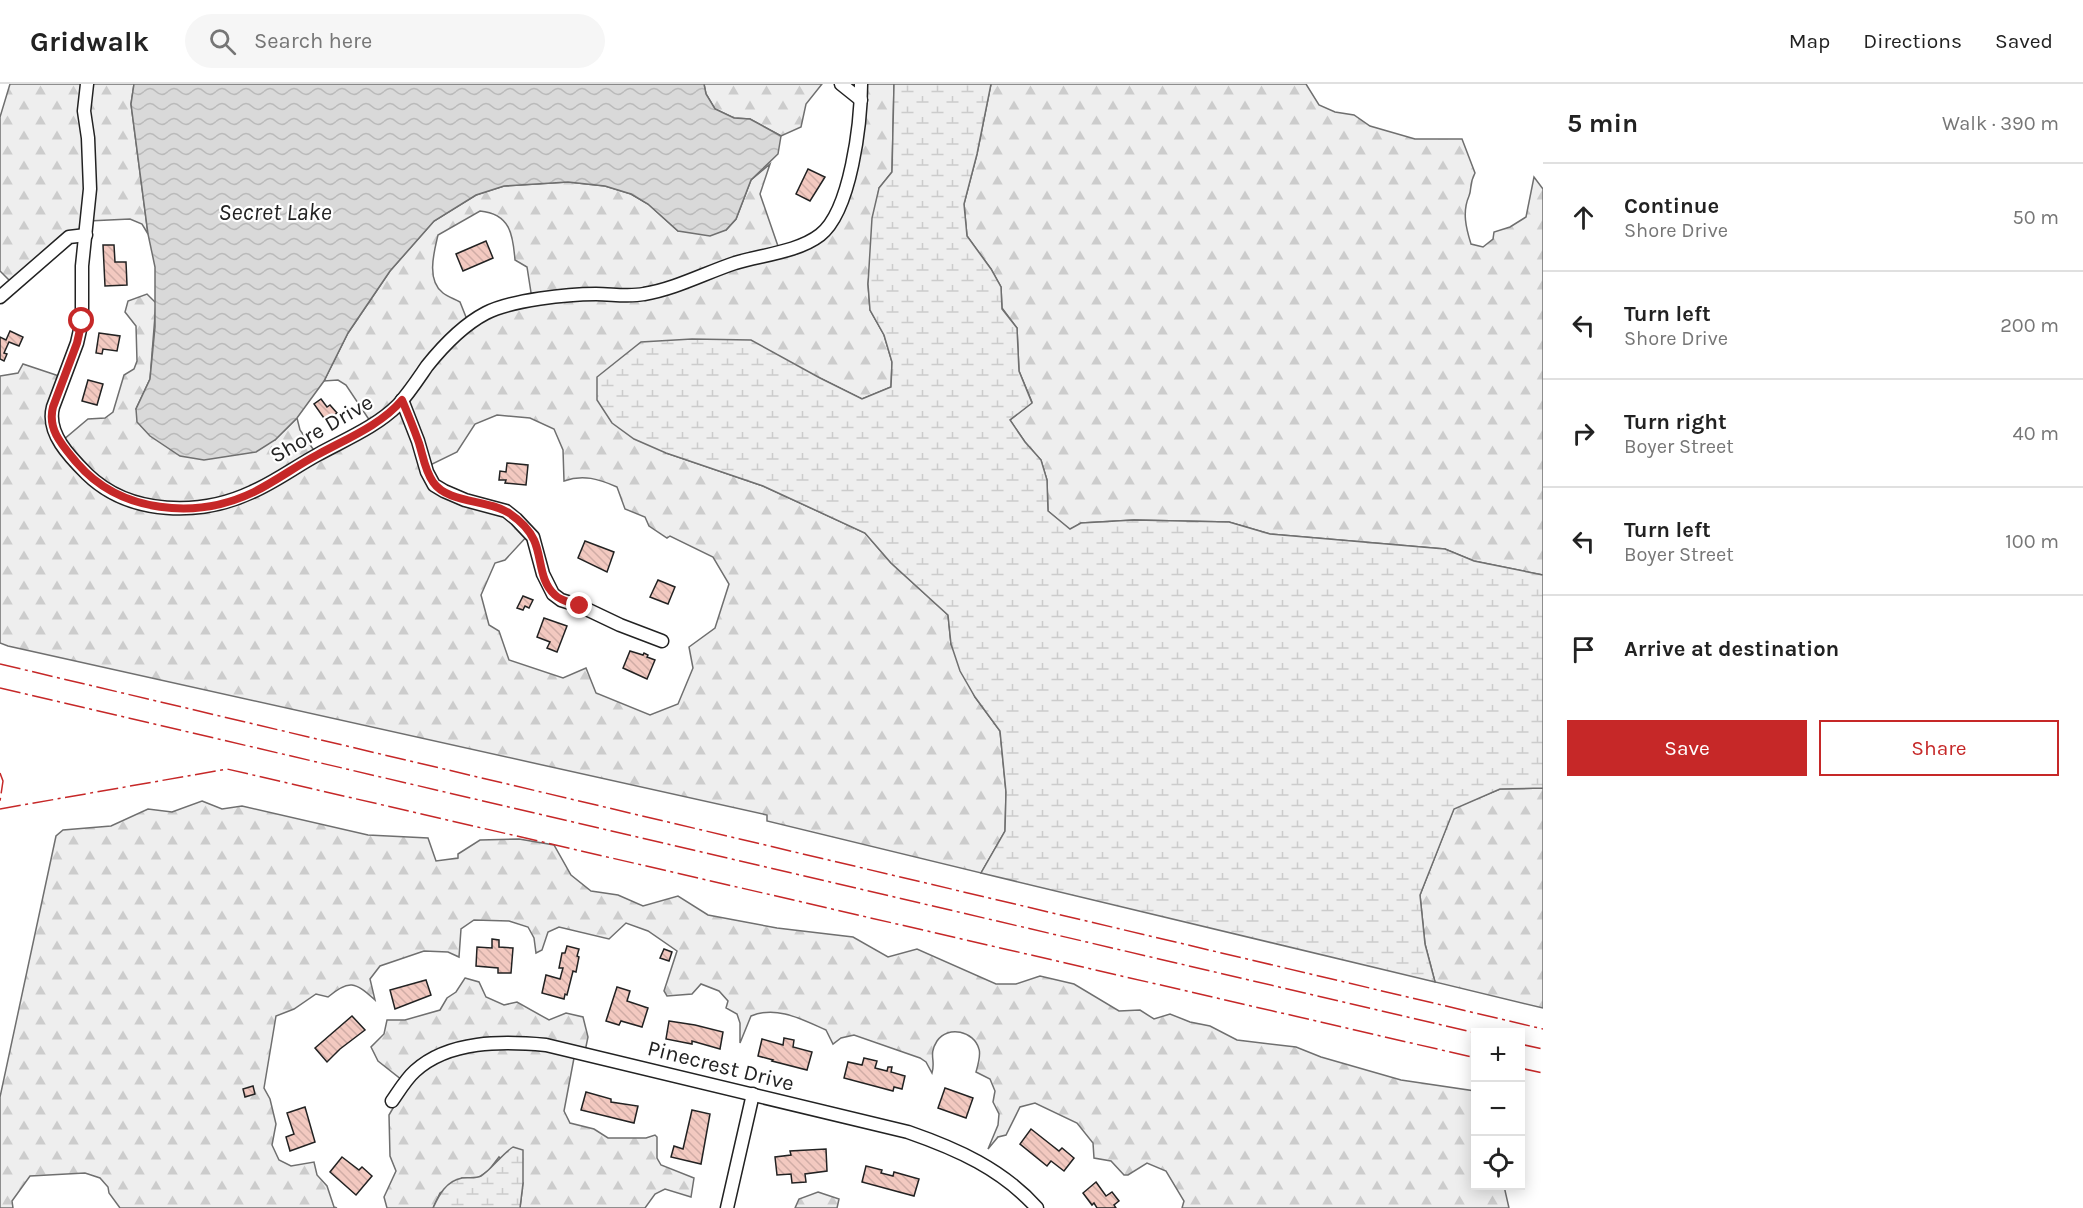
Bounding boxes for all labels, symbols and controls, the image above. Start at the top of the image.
search box [185,14,605,68]
text: Gridwalk [30,25,149,58]
icon: search [206,25,239,58]
text: Search here [254,28,372,54]
text: Map [1789,29,1830,53]
text: Directions [1863,29,1962,53]
text: Saved [1995,29,2053,53]
text: 5 min [1567,108,1638,139]
text: Walk · 390 m [1942,112,2059,135]
text: Continue [1624,193,1719,219]
water label: Secret Lake [218,198,332,226]
icon: ahead [1567,201,1600,234]
text: 50 m [2012,206,2059,229]
text: Shore Drive [1624,219,1728,242]
text: Turn left [1624,301,1711,327]
route start [68,307,94,333]
icon: left [1567,309,1600,342]
text: 200 m [2000,314,2059,337]
text: Shore Drive [1624,327,1728,350]
street label: Shore Drive [265,389,378,469]
text: Turn right [1624,409,1727,435]
icon: right [1567,417,1600,450]
text: 40 m [2013,422,2059,445]
text: Boyer Street [1624,435,1734,458]
text: Turn left [1624,517,1711,543]
icon: left [1567,525,1600,558]
text: 100 m [2005,530,2059,553]
text: Boyer Street [1624,543,1734,566]
route end [566,592,592,618]
icon: arrive [1567,633,1600,666]
text: Arrive at destination [1624,636,1839,662]
button: Save [1567,720,1807,776]
button: Share [1819,720,2059,776]
map controls [1471,1028,1525,1190]
button: + [1471,1028,1525,1082]
street label: Pinecrest Drive [645,1035,797,1097]
button: − [1471,1082,1525,1136]
button: locate [1471,1136,1525,1190]

